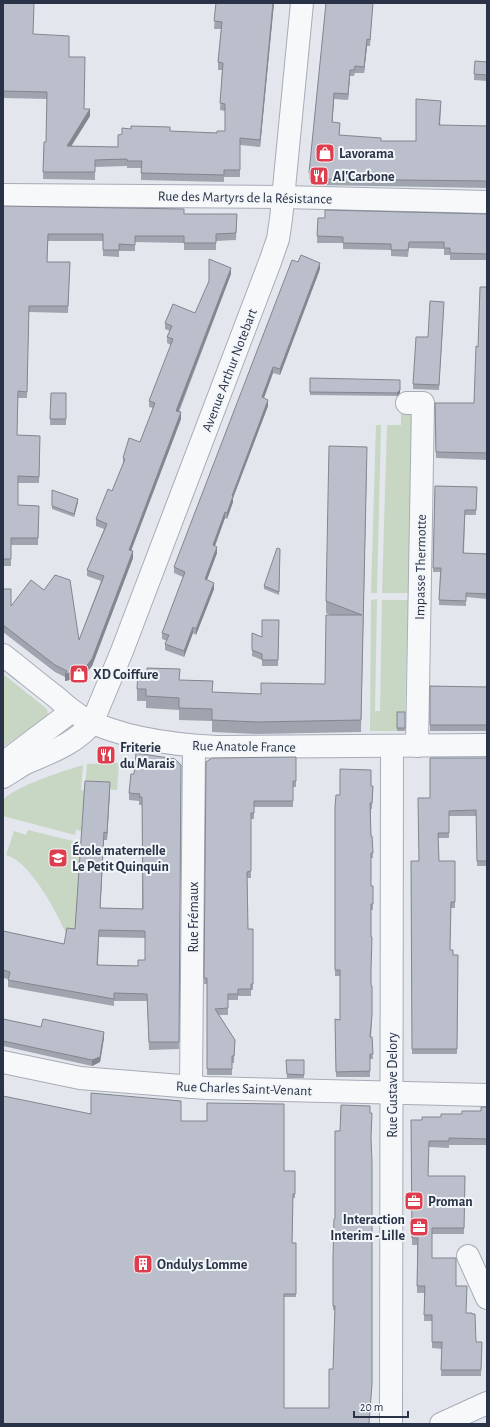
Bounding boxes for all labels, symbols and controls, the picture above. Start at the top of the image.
shop icon: Lavorama [314,142,336,164]
place label: Lavorama [339,147,394,161]
restaurant icon: Al'Carbone [308,165,330,187]
place label: Al'Carbone [333,170,395,184]
street label: Rue des Martyrs de la Résistance [158,189,332,207]
street label: Avenue Arthur Notebart [200,306,260,434]
street label: Impasse Thermotte [413,514,429,620]
shop icon: XD Coiffure [68,663,90,685]
place label: XD Coiffure [93,668,159,682]
street label: Rue Anatole France [192,739,296,755]
place label: Friterie du Marais [120,741,175,771]
restaurant icon: Friterie du Marais [95,744,117,766]
place label: École maternelle Le Petit Quinquin [72,841,169,874]
school or university icon: École maternelle Le Petit Quinquin [47,847,69,869]
street label: Rue Frémaux [187,882,201,952]
street label: Rue Gustave Delory [386,1032,400,1138]
street label: Rue Charles Saint-Venant [176,1080,313,1098]
office icon: Proman [403,1190,425,1212]
place label: Proman [428,1195,473,1209]
place label: Interaction Interim - Lille [330,1213,405,1243]
office icon: Interaction Interim - Lille [408,1216,430,1238]
building icon: Ondulys Lomme [132,1253,154,1275]
place label: Ondulys Lomme [157,1258,248,1272]
scale bar [354,1393,408,1419]
text: 20 m [360,1401,383,1413]

